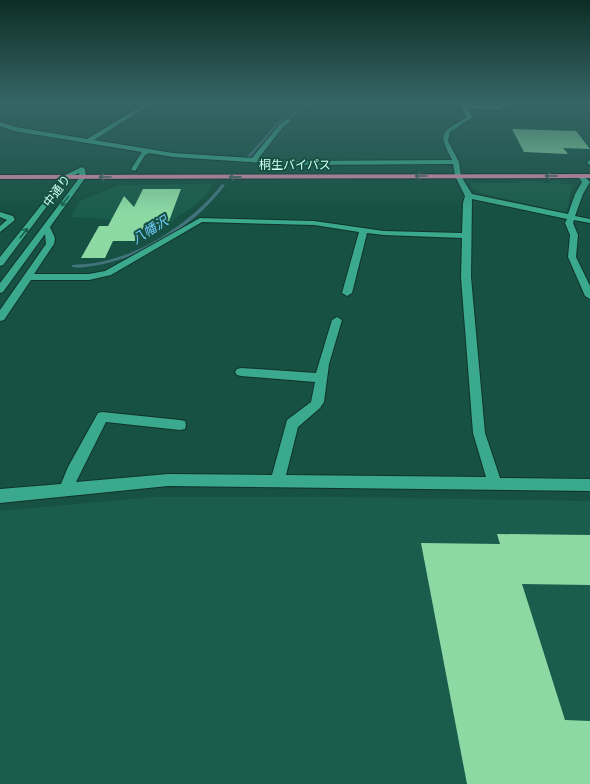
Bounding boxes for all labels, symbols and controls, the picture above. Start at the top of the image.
street label: 桐生バイパス [259,157,331,173]
street label: 中通り [40,172,74,210]
one-way arrow [415,172,428,180]
one-way arrow [545,172,558,180]
one-way arrow [99,173,112,181]
one-way arrow [229,173,242,180]
one-way arrow [61,196,69,207]
water label: 八幡沢 [129,211,173,248]
one-way arrow [20,227,28,238]

